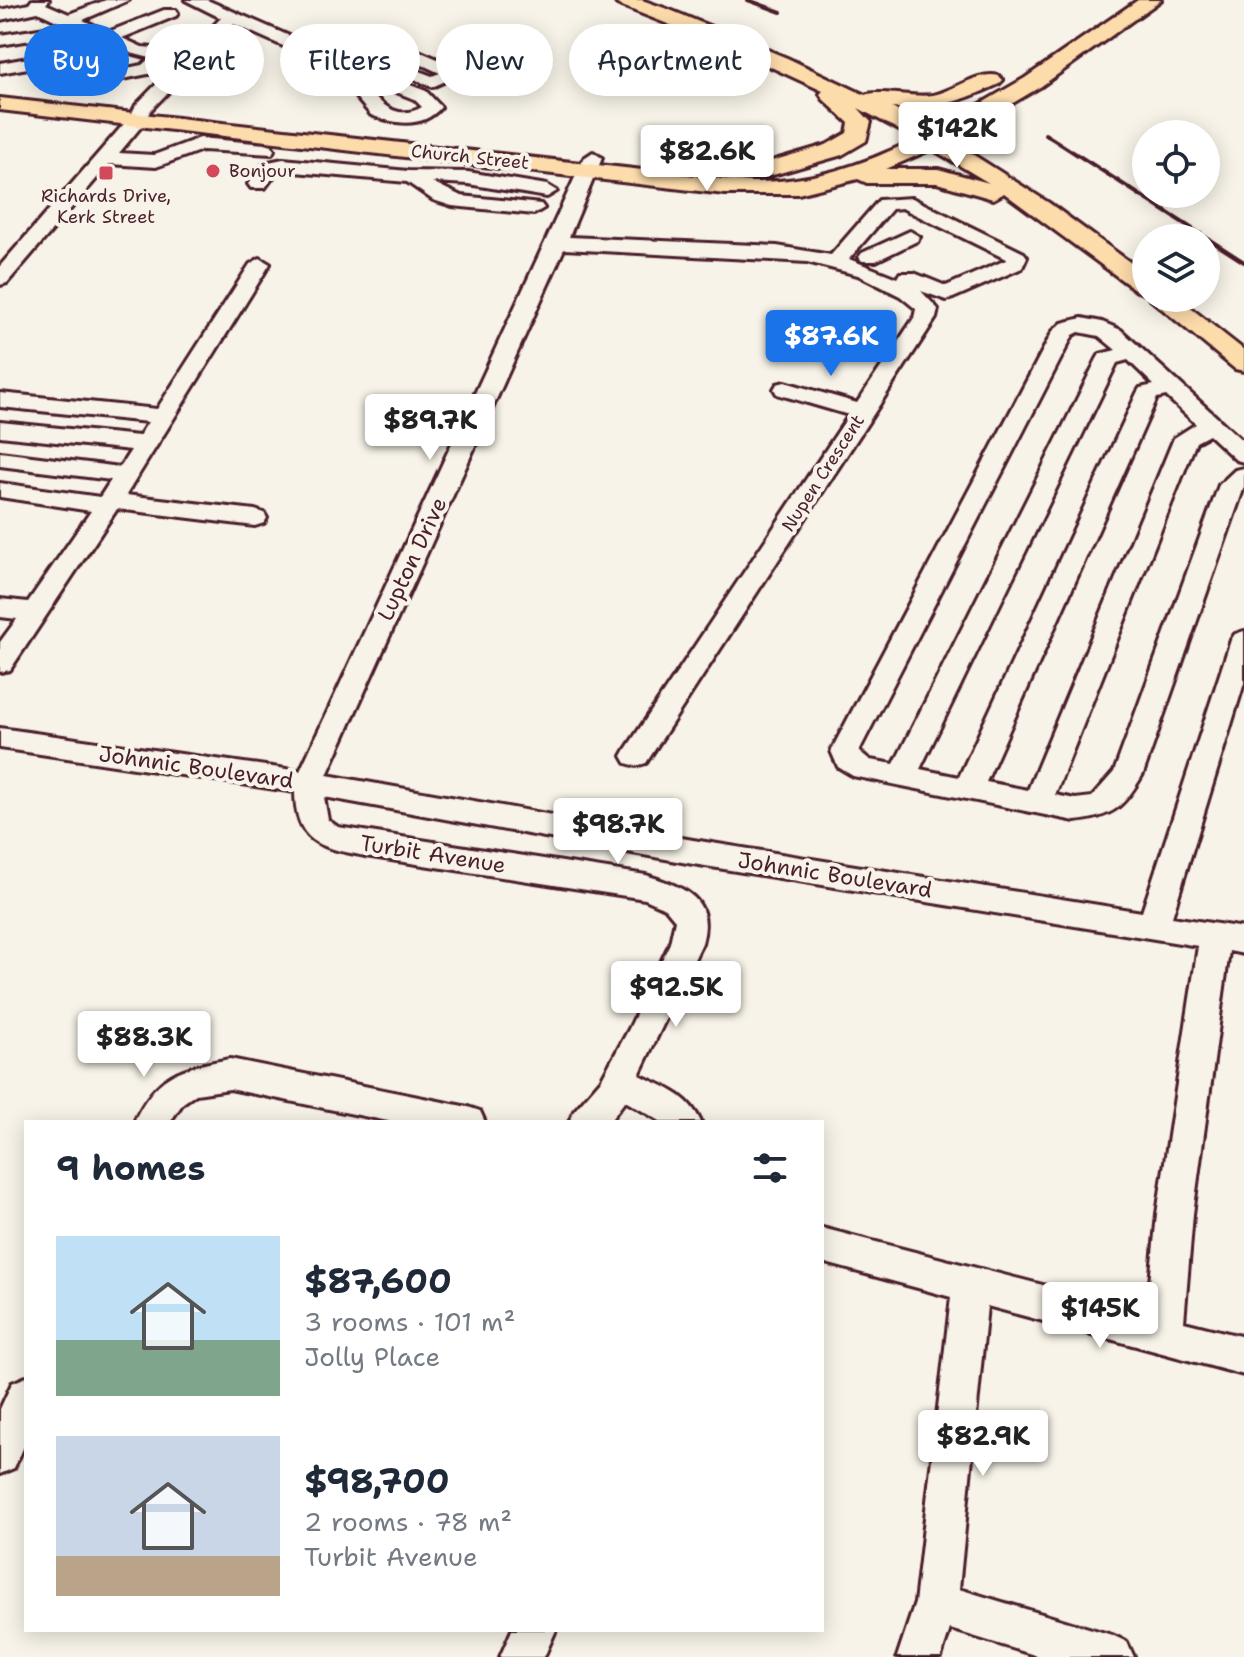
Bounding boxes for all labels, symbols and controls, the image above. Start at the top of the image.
chip: Buy [24,24,129,96]
chip: Rent [145,24,264,96]
chip: Filters [280,24,420,96]
chip: New [436,24,553,96]
chip: Apartment [569,24,771,96]
pin: $142K [901,102,1013,170]
text: $142K [917,110,997,145]
map controls [1132,120,1220,312]
button: locate [1132,120,1220,208]
pin: $82.6K [642,125,772,193]
text: $82.6K [659,133,755,168]
street label: Church Street [410,139,530,175]
place label: Bonjour [229,159,296,183]
marker: Bonjour [204,162,222,180]
marker: Richards Drive, Kerk Street [97,164,115,182]
place label: Richards Drive, Kerk Street [41,184,171,229]
button: layers [1132,224,1220,312]
pin: $87.6K [766,310,896,378]
text: $87.6K [784,318,878,353]
pin: $89.7K [365,394,495,462]
text: $89.7K [383,402,477,437]
street label: Nupen Crescent [776,410,870,536]
street label: Lupton Drive [371,492,453,626]
street label: Johnnic Boulevard [97,739,295,795]
pin: $98.7K [553,798,683,866]
text: $98.7K [571,806,665,841]
street label: Turbit Avenue [358,828,508,880]
street label: Johnnic Boulevard [736,845,934,905]
pin: $92.5K [611,961,741,1029]
text: $92.5K [629,969,723,1004]
pin: $88.3K [79,1011,209,1079]
text: $88.3K [96,1019,192,1054]
text: 9 homes [56,1145,205,1191]
icon: filters [748,1146,792,1190]
text: $87,600 [304,1258,452,1304]
icon: home [120,1268,216,1364]
pin: $145K [1044,1282,1156,1350]
text: $145K [1060,1290,1140,1325]
text: 3 rooms · 101 m² [304,1304,515,1339]
text: Jolly Place [304,1339,440,1374]
pin: $82.9K [918,1410,1048,1478]
text: $82.9K [936,1418,1030,1453]
text: $98,700 [304,1458,450,1504]
icon: home [120,1468,216,1564]
text: 2 rooms · 78 m² [304,1504,512,1539]
text: Turbit Avenue [304,1539,478,1574]

